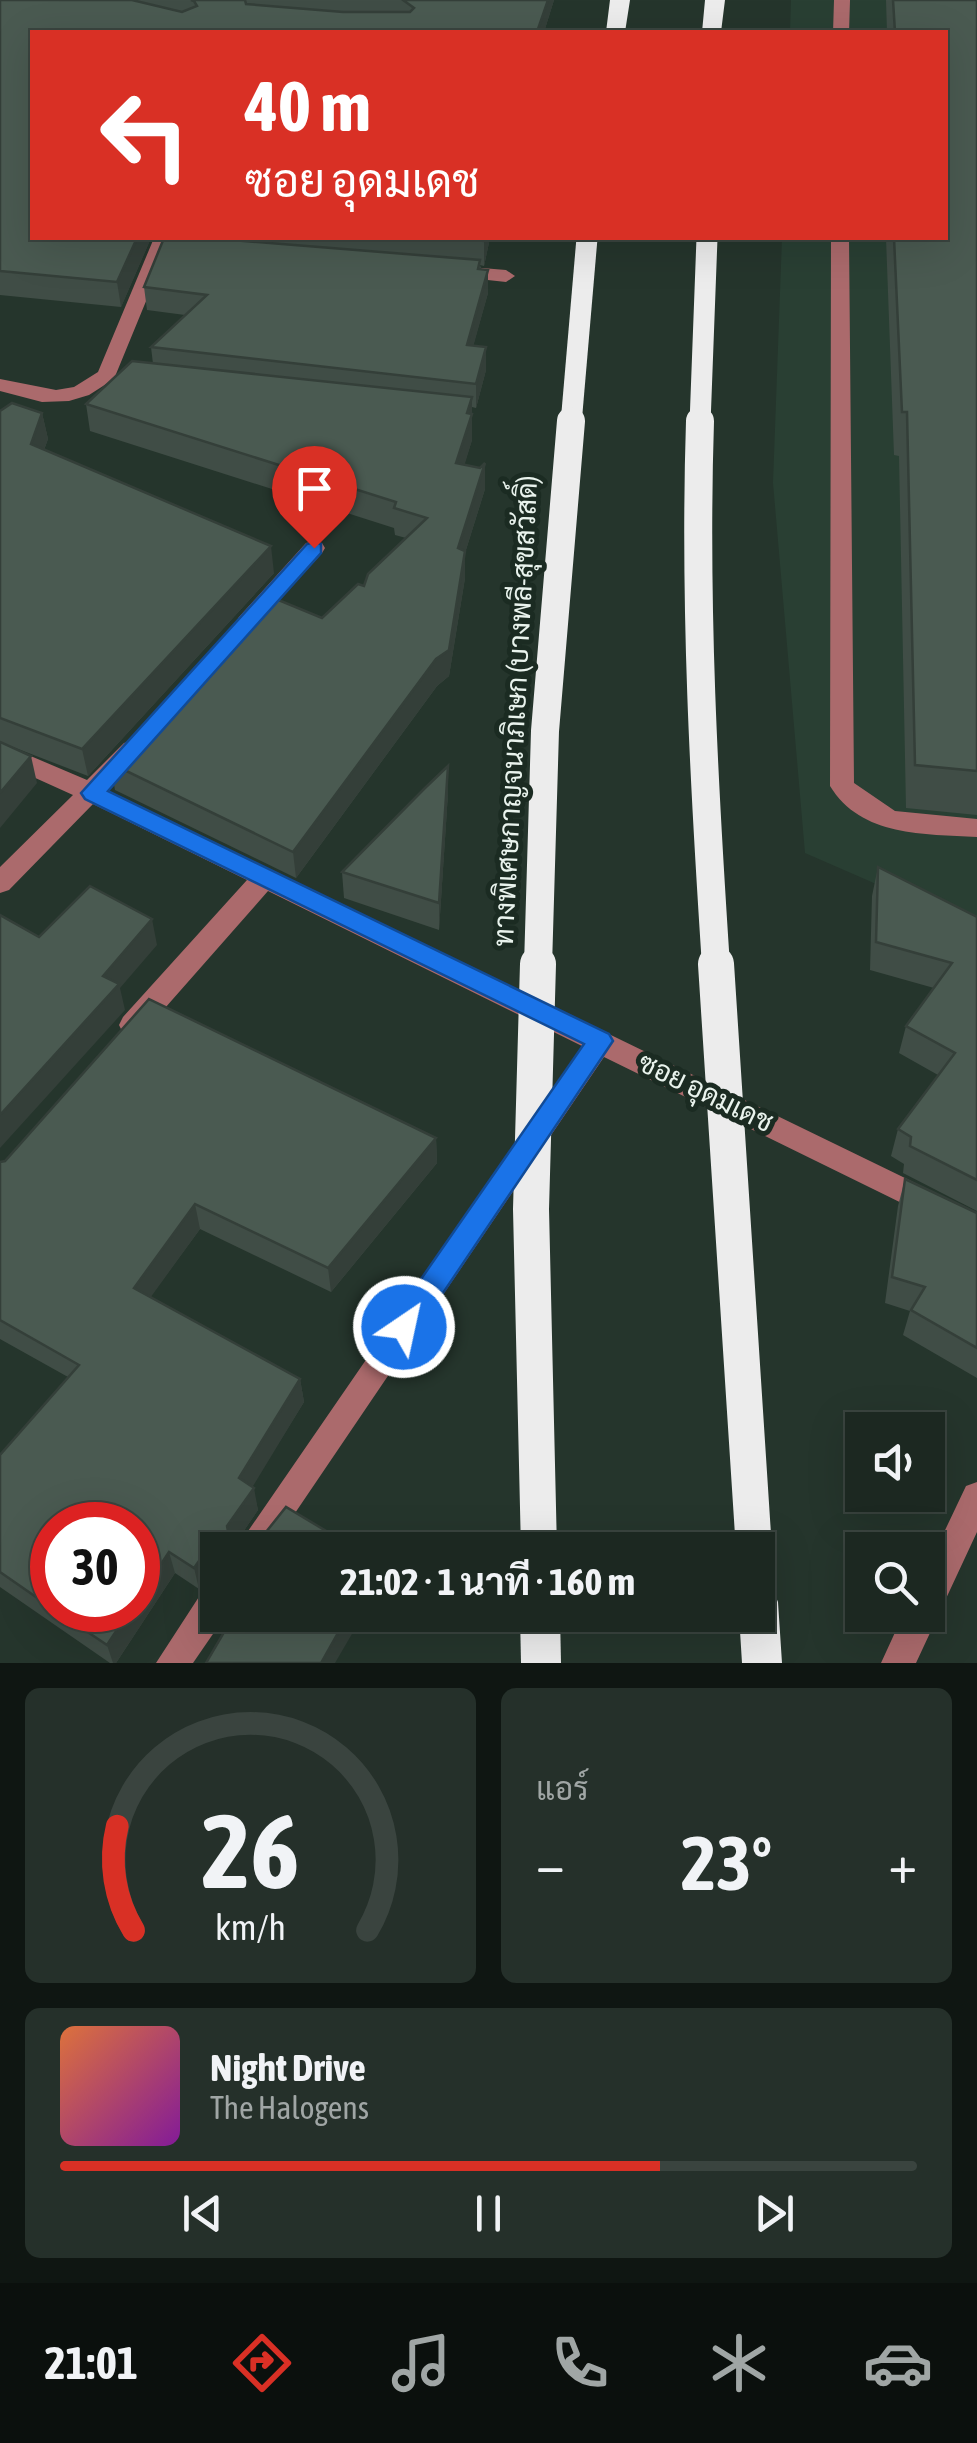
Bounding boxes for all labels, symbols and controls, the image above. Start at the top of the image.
text: 40 m [245,66,371,146]
icon: left [80,70,210,200]
text: ซอย อุดมเดช [245,155,480,207]
pin [272,446,357,549]
icon: arrive [287,461,342,516]
street label: ทางพิเศษกาญจนาภิเษก (บางพลี-สุขสวัสดิ์) [479,474,547,948]
street label: ซอย อุดมเดช [632,1046,779,1142]
position arrow [352,1275,456,1379]
map controls [845,1412,945,1632]
button: sound [845,1412,945,1512]
speed limit sign: 30 [30,1502,160,1632]
button: search [845,1532,945,1632]
text: 21:02 · 1 นาที · 160 m [340,1560,635,1603]
text: แอร์ [536,1770,589,1807]
text: 26 [202,1791,299,1910]
text: 23° [681,1820,772,1906]
text: − [536,1832,565,1895]
text: + [888,1832,917,1895]
text: km/h [215,1907,286,1948]
text: Night Drive [210,2046,366,2089]
text: The Halogens [210,2089,369,2126]
icon: previous [175,2186,230,2241]
icon: pause [461,2186,516,2241]
icon: next [747,2186,802,2241]
icon: directions [227,2328,297,2398]
icon: music [386,2328,456,2398]
icon: phone [545,2328,615,2398]
icon: climate [704,2328,774,2398]
icon: car [863,2328,933,2398]
text: 21:01 [44,2337,138,2389]

